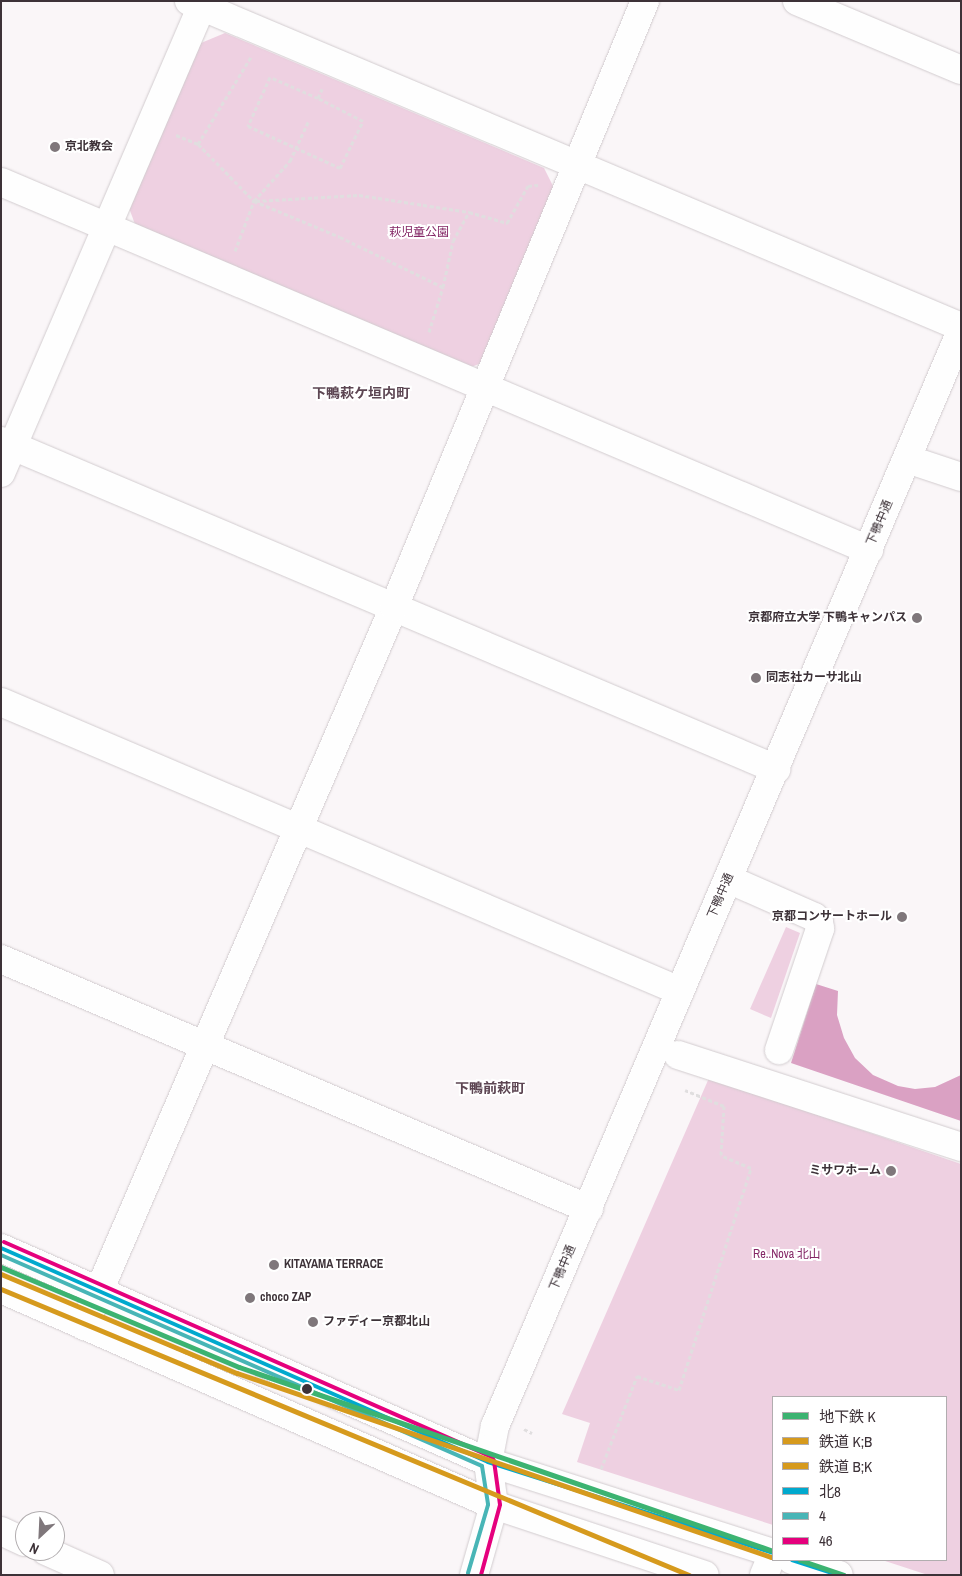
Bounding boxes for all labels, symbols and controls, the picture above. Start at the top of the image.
place label: 京北教会 [65,140,113,154]
marker: 京北教会 [49,141,61,153]
park label: 萩児童公園 [389,226,449,240]
district label: 下鴨萩ケ垣内町 [312,385,410,401]
street label: 下鴨中通 [864,498,896,548]
place label: 京都府立大学 下鴨キャンパス [748,611,907,625]
marker: 京都府立大学 下鴨キャンパス [911,612,923,624]
place label: 同志社カーサ北山 [766,671,862,685]
marker: 同志社カーサ北山 [750,672,762,684]
street label: 下鴨中通 [705,871,737,921]
place label: 京都コンサートホール [772,910,892,924]
marker: 京都コンサートホール [896,911,908,923]
district label: 下鴨前萩町 [455,1080,525,1096]
place label: ミサワホーム [809,1164,881,1178]
marker: ミサワホーム [885,1165,897,1177]
street label: 下鴨中通 [547,1243,579,1293]
park label: Re..Nova 北山 [753,1248,821,1262]
place label: KITAYAMA TERRACE [284,1258,384,1272]
marker: KITAYAMA TERRACE [268,1259,280,1271]
place label: choco ZAP [260,1291,311,1305]
marker: choco ZAP [244,1292,256,1304]
place label: ファディー京都北山 [323,1315,431,1329]
marker: ファディー京都北山 [307,1316,319,1328]
unlabelled marker [302,1384,312,1394]
legend [772,1396,947,1561]
text: 地下鉄 K [819,1406,876,1427]
text: 鉄道 K;B [819,1431,872,1452]
text: 鉄道 B;K [819,1456,872,1477]
text: 北8 [819,1481,841,1502]
text: 4 [819,1505,826,1526]
north arrow [15,1511,65,1561]
text: 46 [819,1530,833,1551]
text: N [27,1539,42,1559]

